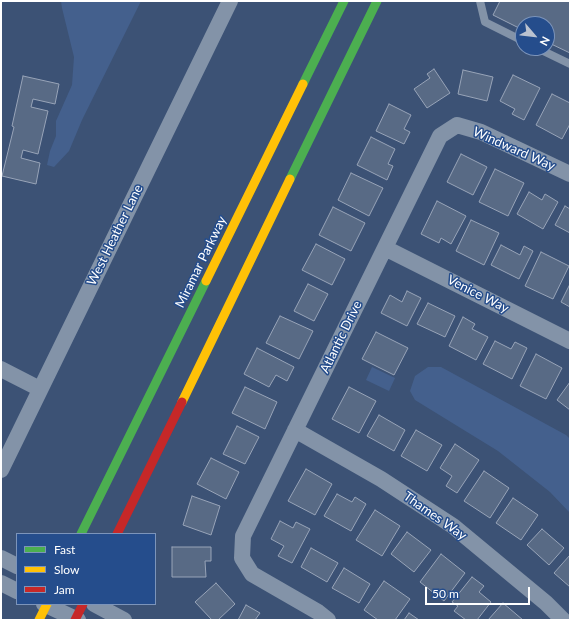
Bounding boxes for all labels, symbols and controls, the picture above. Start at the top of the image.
north arrow [515,16,555,56]
text: N [537,35,553,48]
street label: Windward Way [470,124,558,174]
street label: West Heather Lane [84,182,146,288]
street label: Miramar Parkway [172,214,230,310]
street label: Venice Way [445,272,511,316]
street label: Atlantic Drive [317,298,365,376]
street label: Thames Way [400,489,470,543]
legend [16,533,156,605]
text: Fast [54,542,75,557]
text: Slow [54,562,79,577]
scale bar [427,579,532,605]
text: Jam [54,582,75,597]
text: 50 m [432,586,459,601]

